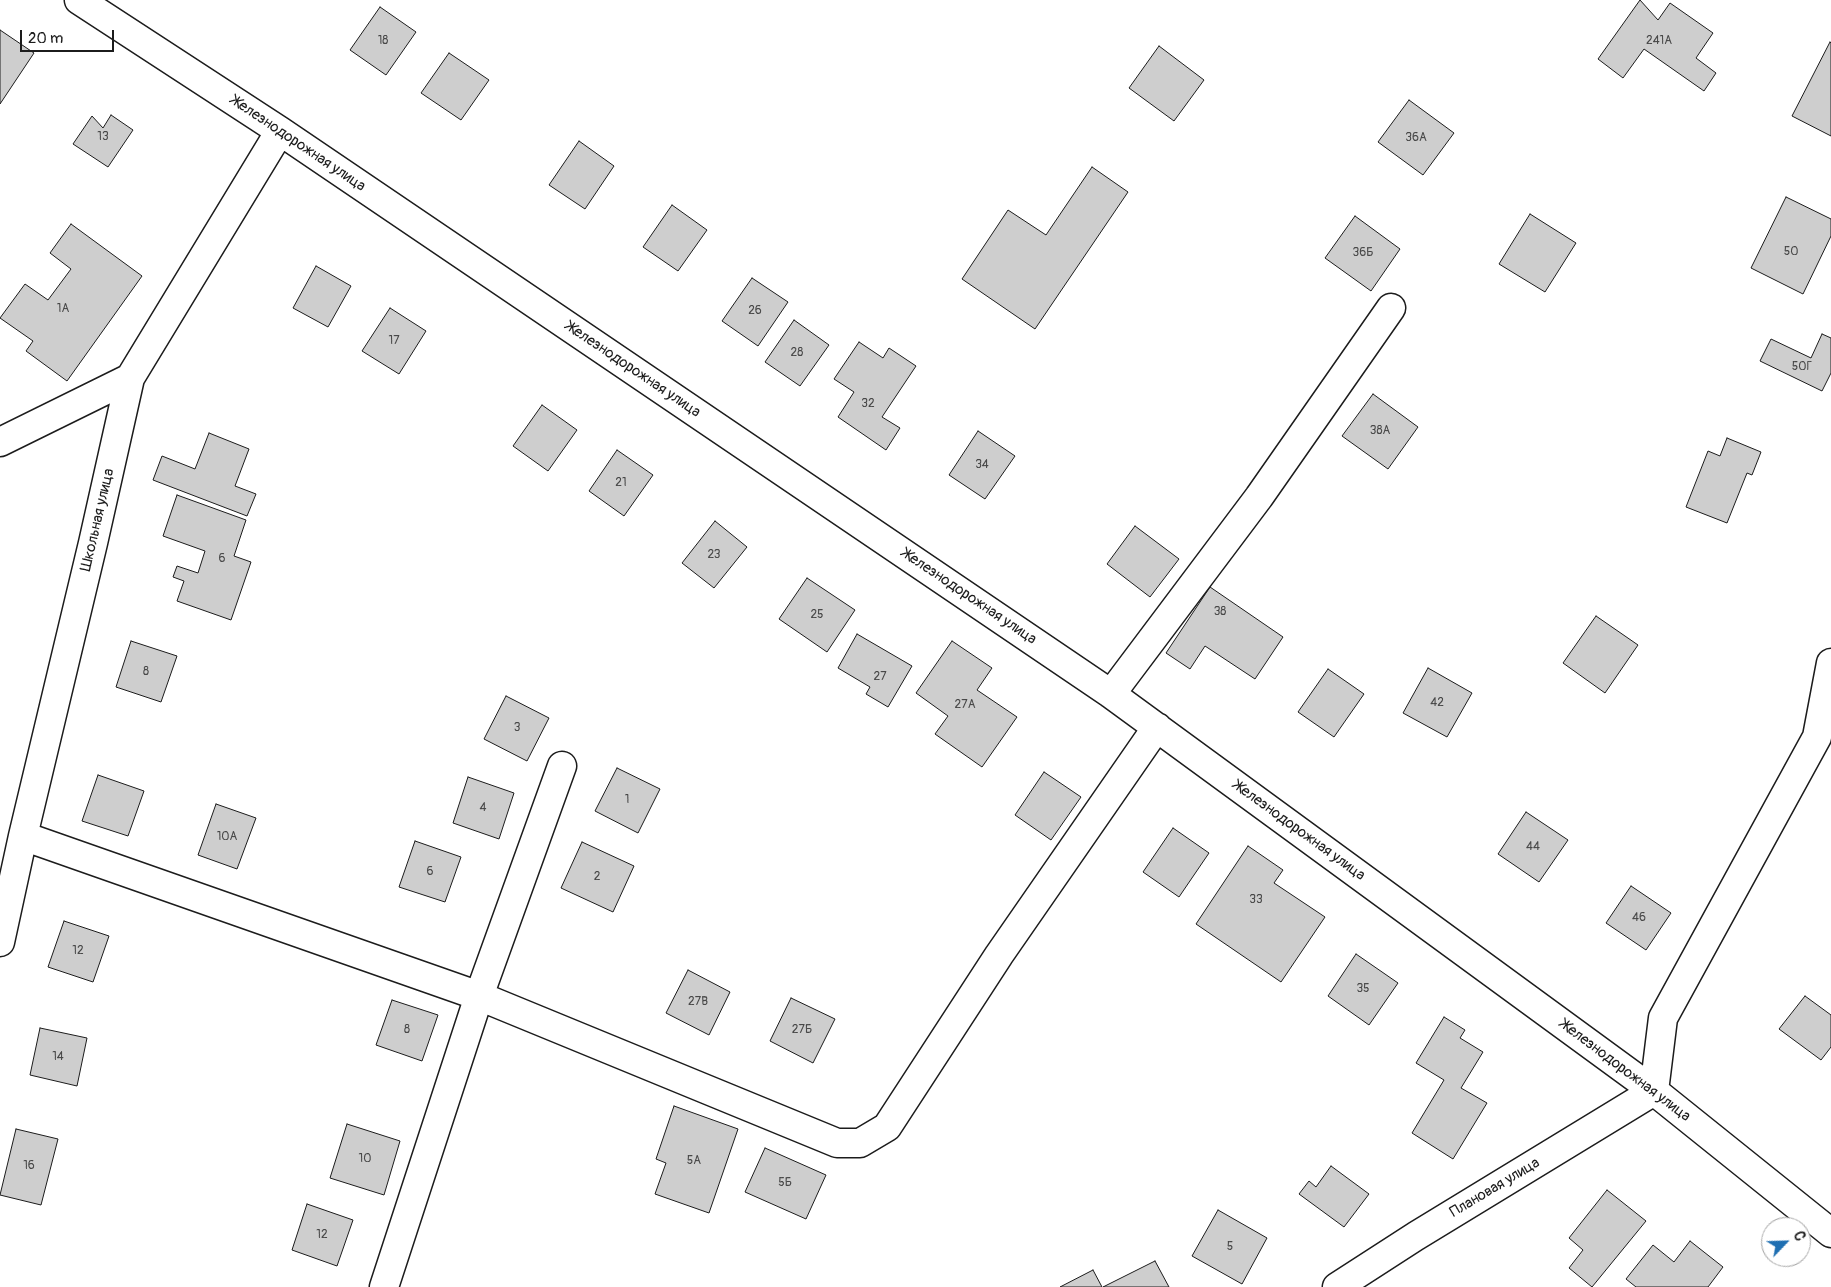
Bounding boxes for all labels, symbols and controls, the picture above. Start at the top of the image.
scale bar [22,20,116,52]
text: 20 m [28,29,63,48]
house number: 18 [378,34,388,48]
house number: 241А [1646,34,1672,48]
street label: Железнодорожная улица [227,92,369,196]
house number: 13 [97,130,109,144]
house number: 36А [1405,131,1427,145]
house number: 50 [1784,245,1798,259]
house number: 36Б [1353,246,1373,260]
house number: 1А [57,302,69,316]
house number: 26 [748,304,762,318]
street label: Железнодорожная улица [562,318,704,422]
house number: 17 [388,334,400,348]
house number: 28 [791,346,803,360]
house number: 50Г [1792,360,1812,374]
house number: 32 [861,397,875,411]
house number: 38А [1370,424,1390,438]
house number: 34 [975,458,989,472]
street label: Школьная улица [77,467,119,573]
house number: 21 [615,476,627,490]
street label: Железнодорожная улица [898,545,1040,649]
house number: 23 [707,548,721,562]
house number: 6 [219,552,225,566]
house number: 38 [1214,605,1226,619]
house number: 25 [810,608,824,622]
house number: 8 [143,665,149,679]
house number: 27 [873,670,887,684]
house number: 42 [1430,696,1444,710]
house number: 27А [955,698,975,712]
house number: 3 [514,721,520,735]
street label: Железнодорожная улица [1230,777,1368,885]
house number: 1 [625,793,629,807]
house number: 4 [480,801,486,815]
house number: 10А [217,830,237,844]
house number: 44 [1526,840,1540,854]
house number: 6 [427,865,433,879]
house number: 2 [594,870,600,884]
house number: 33 [1249,893,1263,907]
house number: 46 [1632,911,1646,925]
house number: 12 [72,944,84,958]
house number: 35 [1356,982,1370,996]
house number: 27В [688,995,708,1009]
street label: Железнодорожная улица [1556,1016,1694,1126]
house number: 8 [404,1023,410,1037]
house number: 27Б [792,1023,812,1037]
house number: 14 [52,1050,64,1064]
house number: 10 [359,1152,371,1166]
house number: 5А [687,1154,701,1168]
street label: Плановая улица [1447,1154,1543,1222]
house number: 16 [23,1159,35,1173]
house number: 5Б [778,1176,792,1190]
north arrow [1761,1217,1811,1267]
house number: 12 [316,1228,328,1242]
text: С [1790,1229,1809,1243]
house number: 5 [1227,1240,1233,1254]

